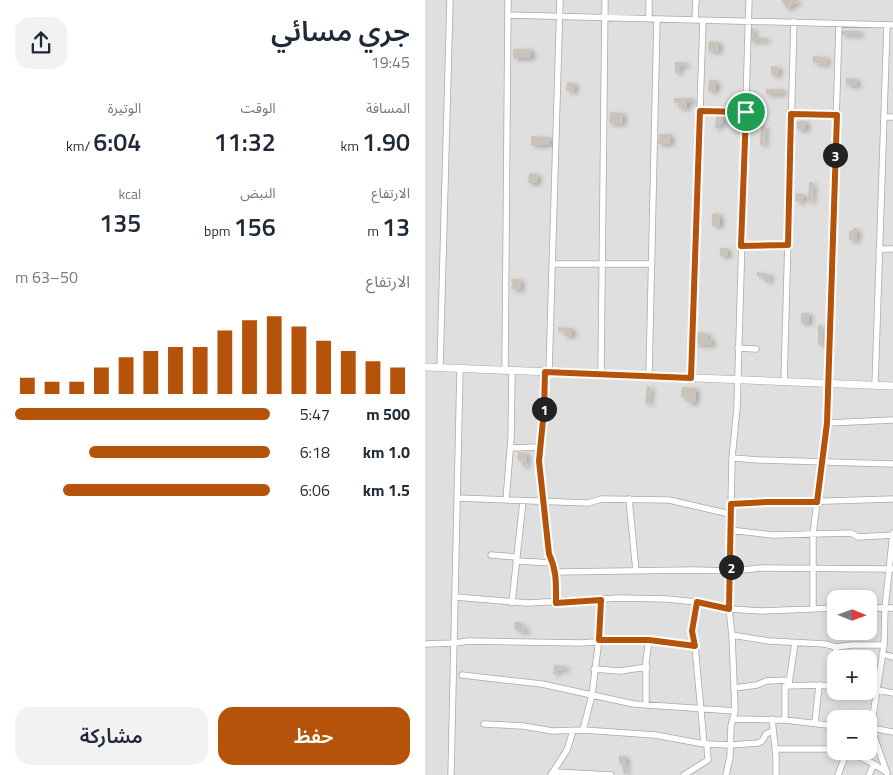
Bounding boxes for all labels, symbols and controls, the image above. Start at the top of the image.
text: جري مسائي [271,9,410,52]
button: share [15,17,67,69]
text: 19:45 [371,50,410,74]
pin [725,91,767,133]
text: الوتيرة [108,97,141,118]
text: الوقت [241,97,276,118]
text: المسافة [366,97,410,118]
icon: arrive [732,98,760,126]
text: 6:04 [93,123,141,161]
text: 11:32 [214,123,276,161]
text: 1.90 [362,123,410,161]
text: /km [66,135,93,156]
text: km [341,135,362,156]
pin: 3 [823,142,847,168]
text: 3 [832,145,839,166]
text: النبض [240,182,276,203]
text: الارتفاع [372,182,410,203]
text: kcal [118,183,141,204]
text: 135 [99,204,141,242]
text: 156 [234,208,276,246]
text: 13 [382,208,410,246]
text: bpm [204,220,234,241]
text: m [367,220,382,241]
text: 50–63 m [15,265,78,289]
text: الارتفاع [366,269,410,293]
pin: 1 [531,396,557,422]
text: 1 [541,399,548,420]
text: 5:47 [300,402,330,426]
text: 500 m [366,402,410,426]
text: 6:18 [300,440,330,464]
text: 1.0 km [363,440,410,464]
text: 6:06 [300,478,330,502]
text: 1.5 km [363,478,410,502]
pin: 2 [719,554,743,580]
text: 2 [728,557,735,578]
north arrow [827,590,877,640]
map controls [827,590,877,760]
button: + [827,650,877,700]
button: مشاركة [15,707,208,765]
button: حفظ [218,707,410,765]
button: − [827,710,877,760]

